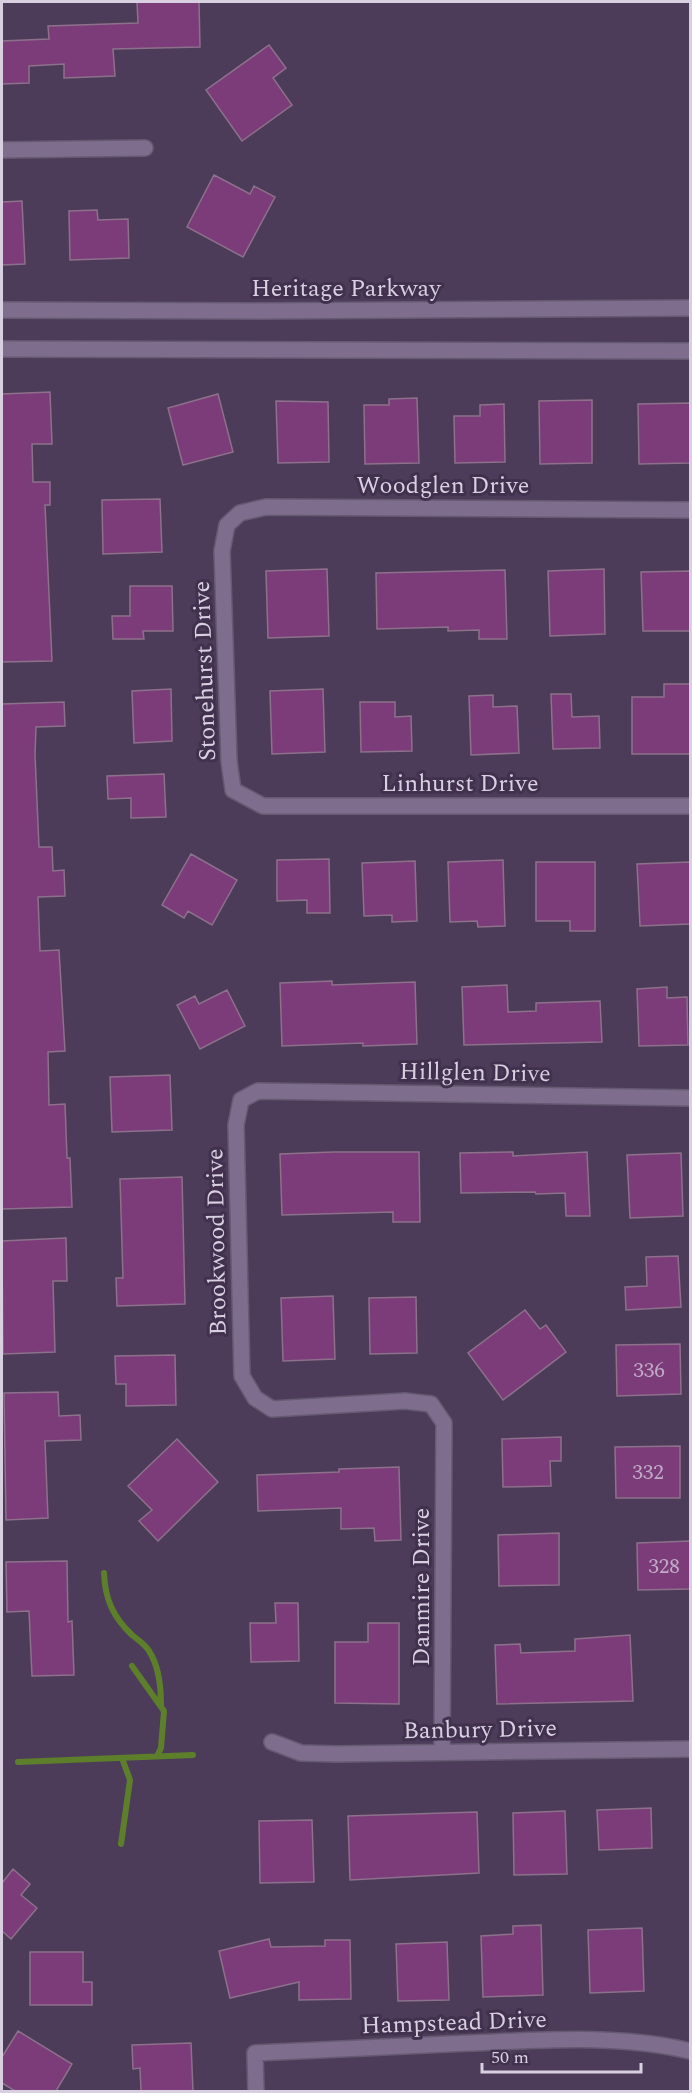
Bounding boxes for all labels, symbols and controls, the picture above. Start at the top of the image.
street label: Heritage Parkway [251,271,442,307]
street label: Woodglen Drive [357,468,529,504]
street label: Stonehurst Drive [184,580,226,762]
street label: Linhurst Drive [381,766,539,802]
street label: Hillglen Drive [399,1054,551,1092]
street label: Brookwood Drive [197,1148,237,1336]
house number: 336 [633,1355,665,1387]
house number: 332 [632,1457,664,1489]
street label: Danmire Drive [404,1508,440,1666]
house number: 328 [648,1551,680,1583]
street label: Banbury Drive [403,1711,557,1749]
street label: Hampstead Drive [361,2002,547,2044]
scale bar [482,2036,641,2074]
text: 50 m [491,2044,529,2071]

